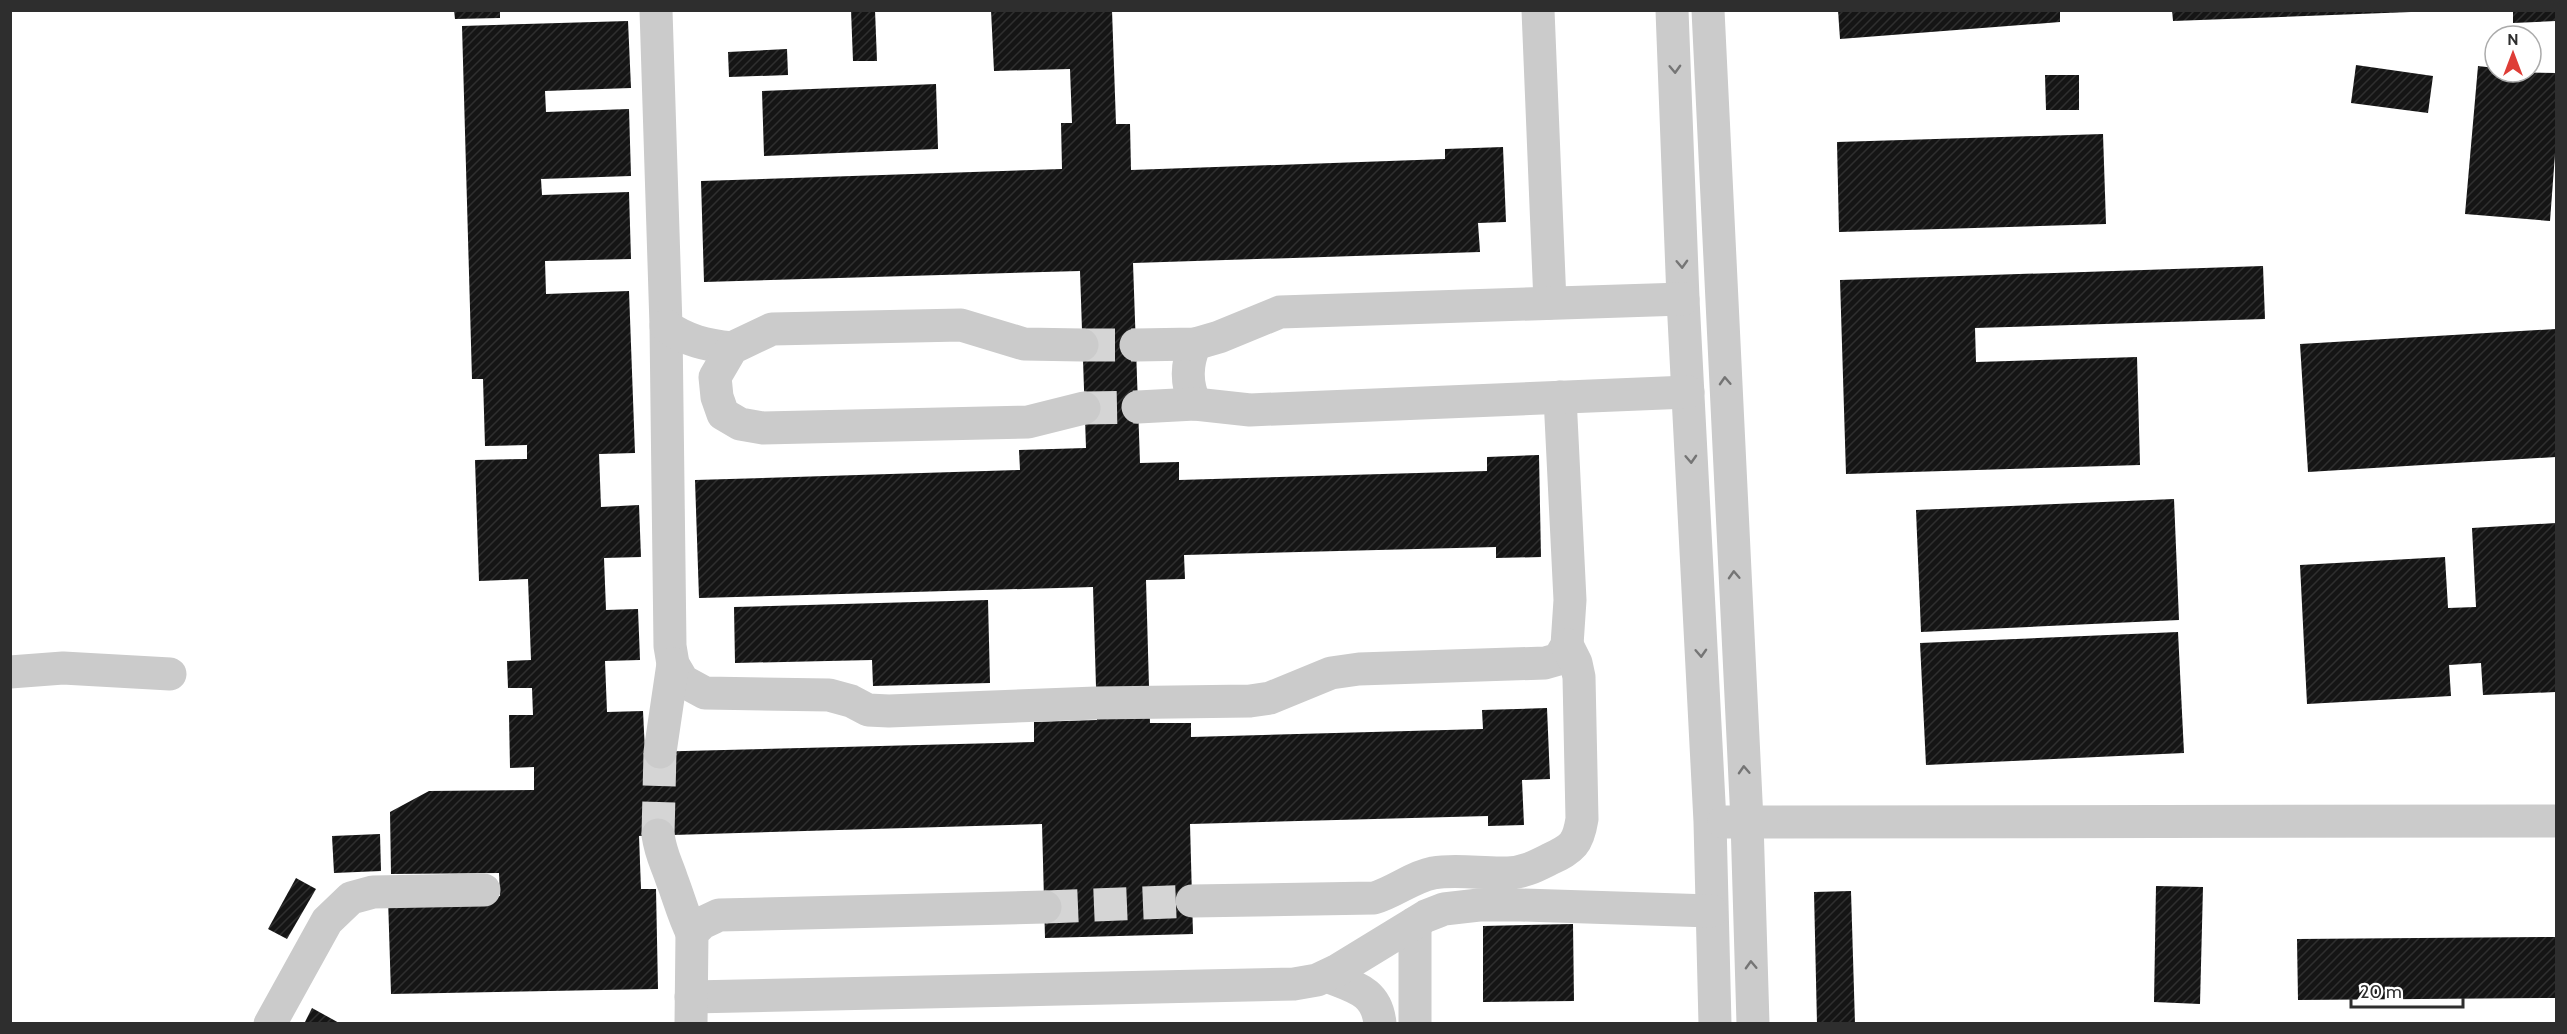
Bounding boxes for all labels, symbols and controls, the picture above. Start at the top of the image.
north arrow [2483,24,2543,84]
text: N [2507,30,2519,49]
one-way arrow [1668,64,1681,73]
one-way arrow [1676,259,1688,268]
one-way arrow [1718,376,1731,385]
one-way arrow [1685,454,1698,463]
one-way arrow [1728,571,1741,580]
one-way arrow [1695,649,1708,658]
one-way arrow [1738,766,1751,775]
one-way arrow [1745,961,1758,970]
scale bar [2351,971,2464,1009]
text: 20 m [2360,981,2402,1003]

